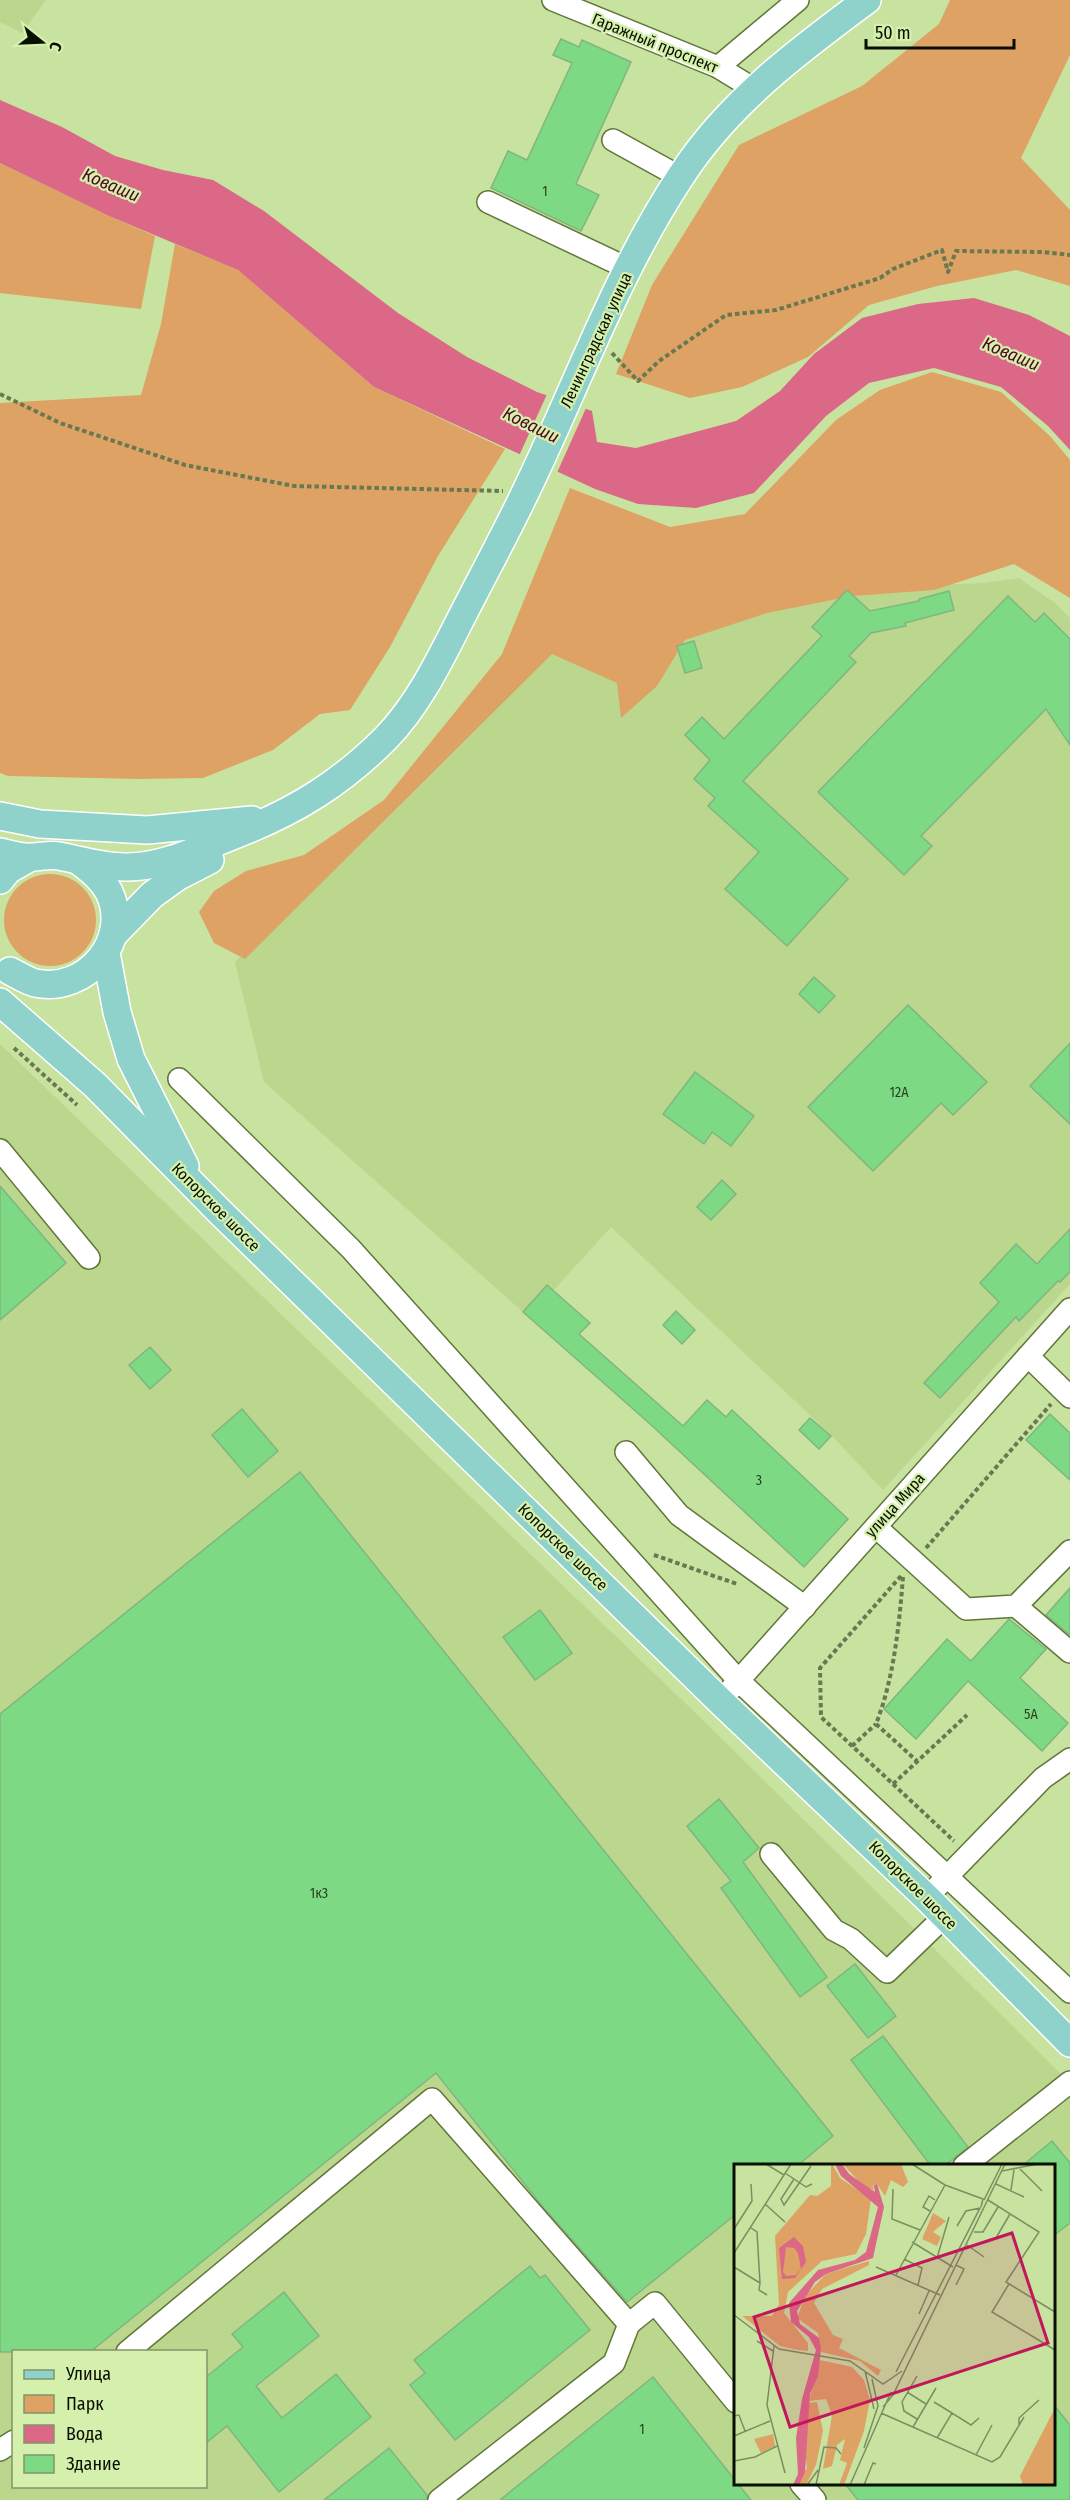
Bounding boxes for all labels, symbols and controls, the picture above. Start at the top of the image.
street label: Гаражный проспект [589,9,721,77]
north arrow [12,12,72,72]
scale bar [866,12,1014,50]
text: 50 m [875,22,911,44]
text: С [45,40,66,54]
water label: Коваши [79,163,143,207]
house number: 1 [542,183,548,200]
street label: Ленинградская улица [556,269,636,411]
water label: Коваши [979,332,1043,376]
water label: Коваши [499,402,563,448]
house number: 12А [890,1084,909,1101]
street label: Копорское шоссе [168,1159,264,1255]
street label: улица Мира [861,1469,929,1541]
house number: 3 [756,1472,762,1489]
street label: Копорское шоссе [514,1499,612,1595]
house number: 5А [1024,1706,1039,1723]
street label: Копорское шоссе [865,1837,961,1933]
house number: 1к3 [310,1885,328,1902]
inset map [734,2164,1055,2485]
legend [12,2350,207,2488]
text: Улица [65,2363,111,2385]
text: Парк [66,2393,104,2415]
house number: 1 [639,2421,645,2438]
text: Вода [66,2423,103,2445]
text: Здание [66,2453,121,2475]

